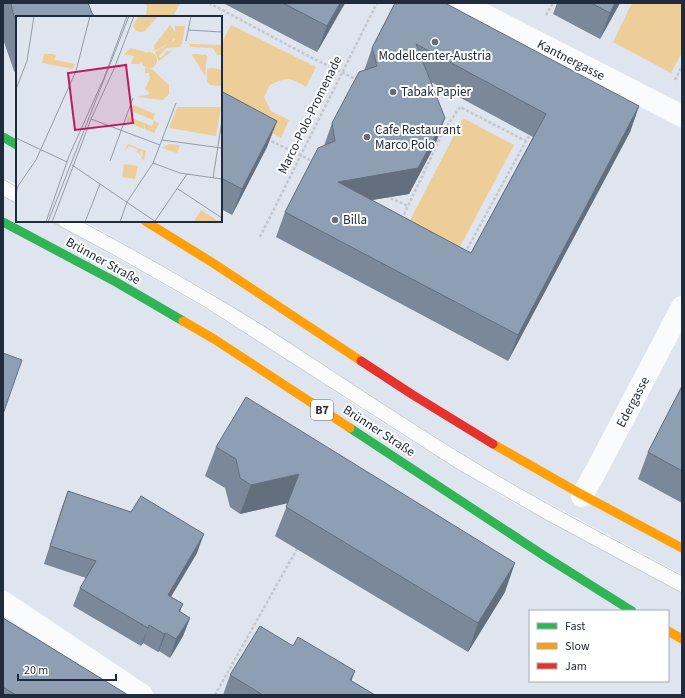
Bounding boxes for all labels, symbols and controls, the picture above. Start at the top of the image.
inset map [16,16,222,222]
street label: Kantnergasse [534,35,608,85]
marker: Modellcenter-Austria [430,37,440,47]
place label: Modellcenter-Austria [379,47,491,65]
street label: Marco-Polo-Promenade [274,53,346,177]
place label: Tabak Papier [401,83,471,101]
marker: Tabak Papier [388,87,398,97]
place label: Cafe Restaurant Marco Polo [375,121,461,154]
marker: Cafe Restaurant Marco Polo [362,132,372,142]
place label: Billa [343,211,367,229]
marker: Billa [330,215,340,225]
street label: Brünner Straße [62,233,144,289]
street label: Edergasse [612,373,654,431]
road number: B7 [311,400,333,420]
street label: Brünner Straße [339,401,419,461]
legend [529,610,669,682]
text: Fast [565,618,585,635]
text: Slow [565,638,590,655]
scale bar [18,656,116,682]
text: Jam [565,658,587,675]
text: 20 m [24,662,48,679]

